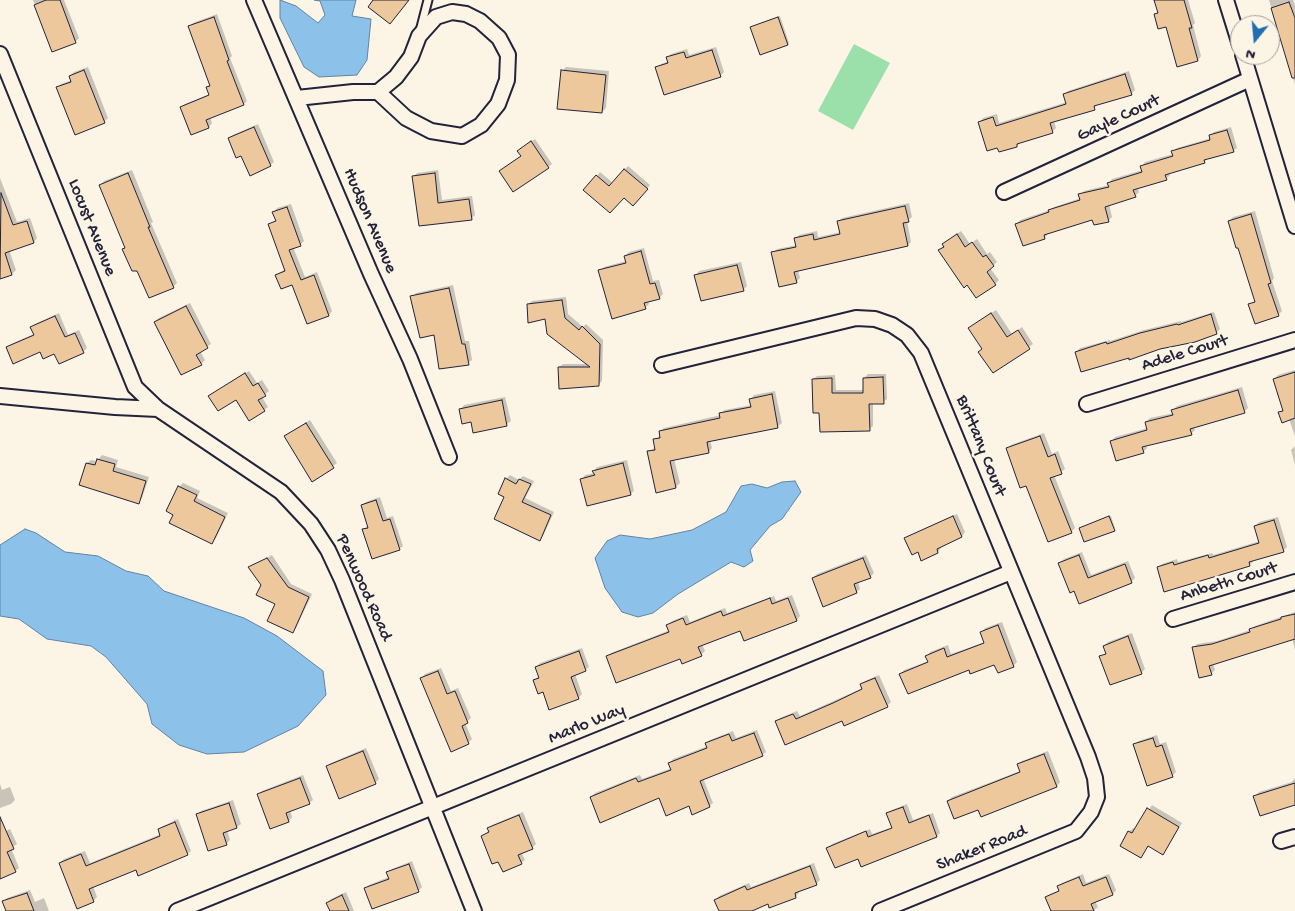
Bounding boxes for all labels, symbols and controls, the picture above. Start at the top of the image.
north arrow [1230,15,1280,65]
text: N [1244,44,1258,63]
street label: Gayle Court [1074,90,1164,148]
street label: Hudson Avenue [337,165,401,277]
street label: Locust Avenue [62,176,120,280]
street label: Adele Court [1139,331,1231,377]
street label: Brittany Court [950,392,1010,500]
street label: Penwood Road [330,531,396,645]
street label: Anbeth Court [1178,558,1280,608]
street label: Marlo Way [546,700,628,750]
street label: Shaker Road [934,821,1030,877]

